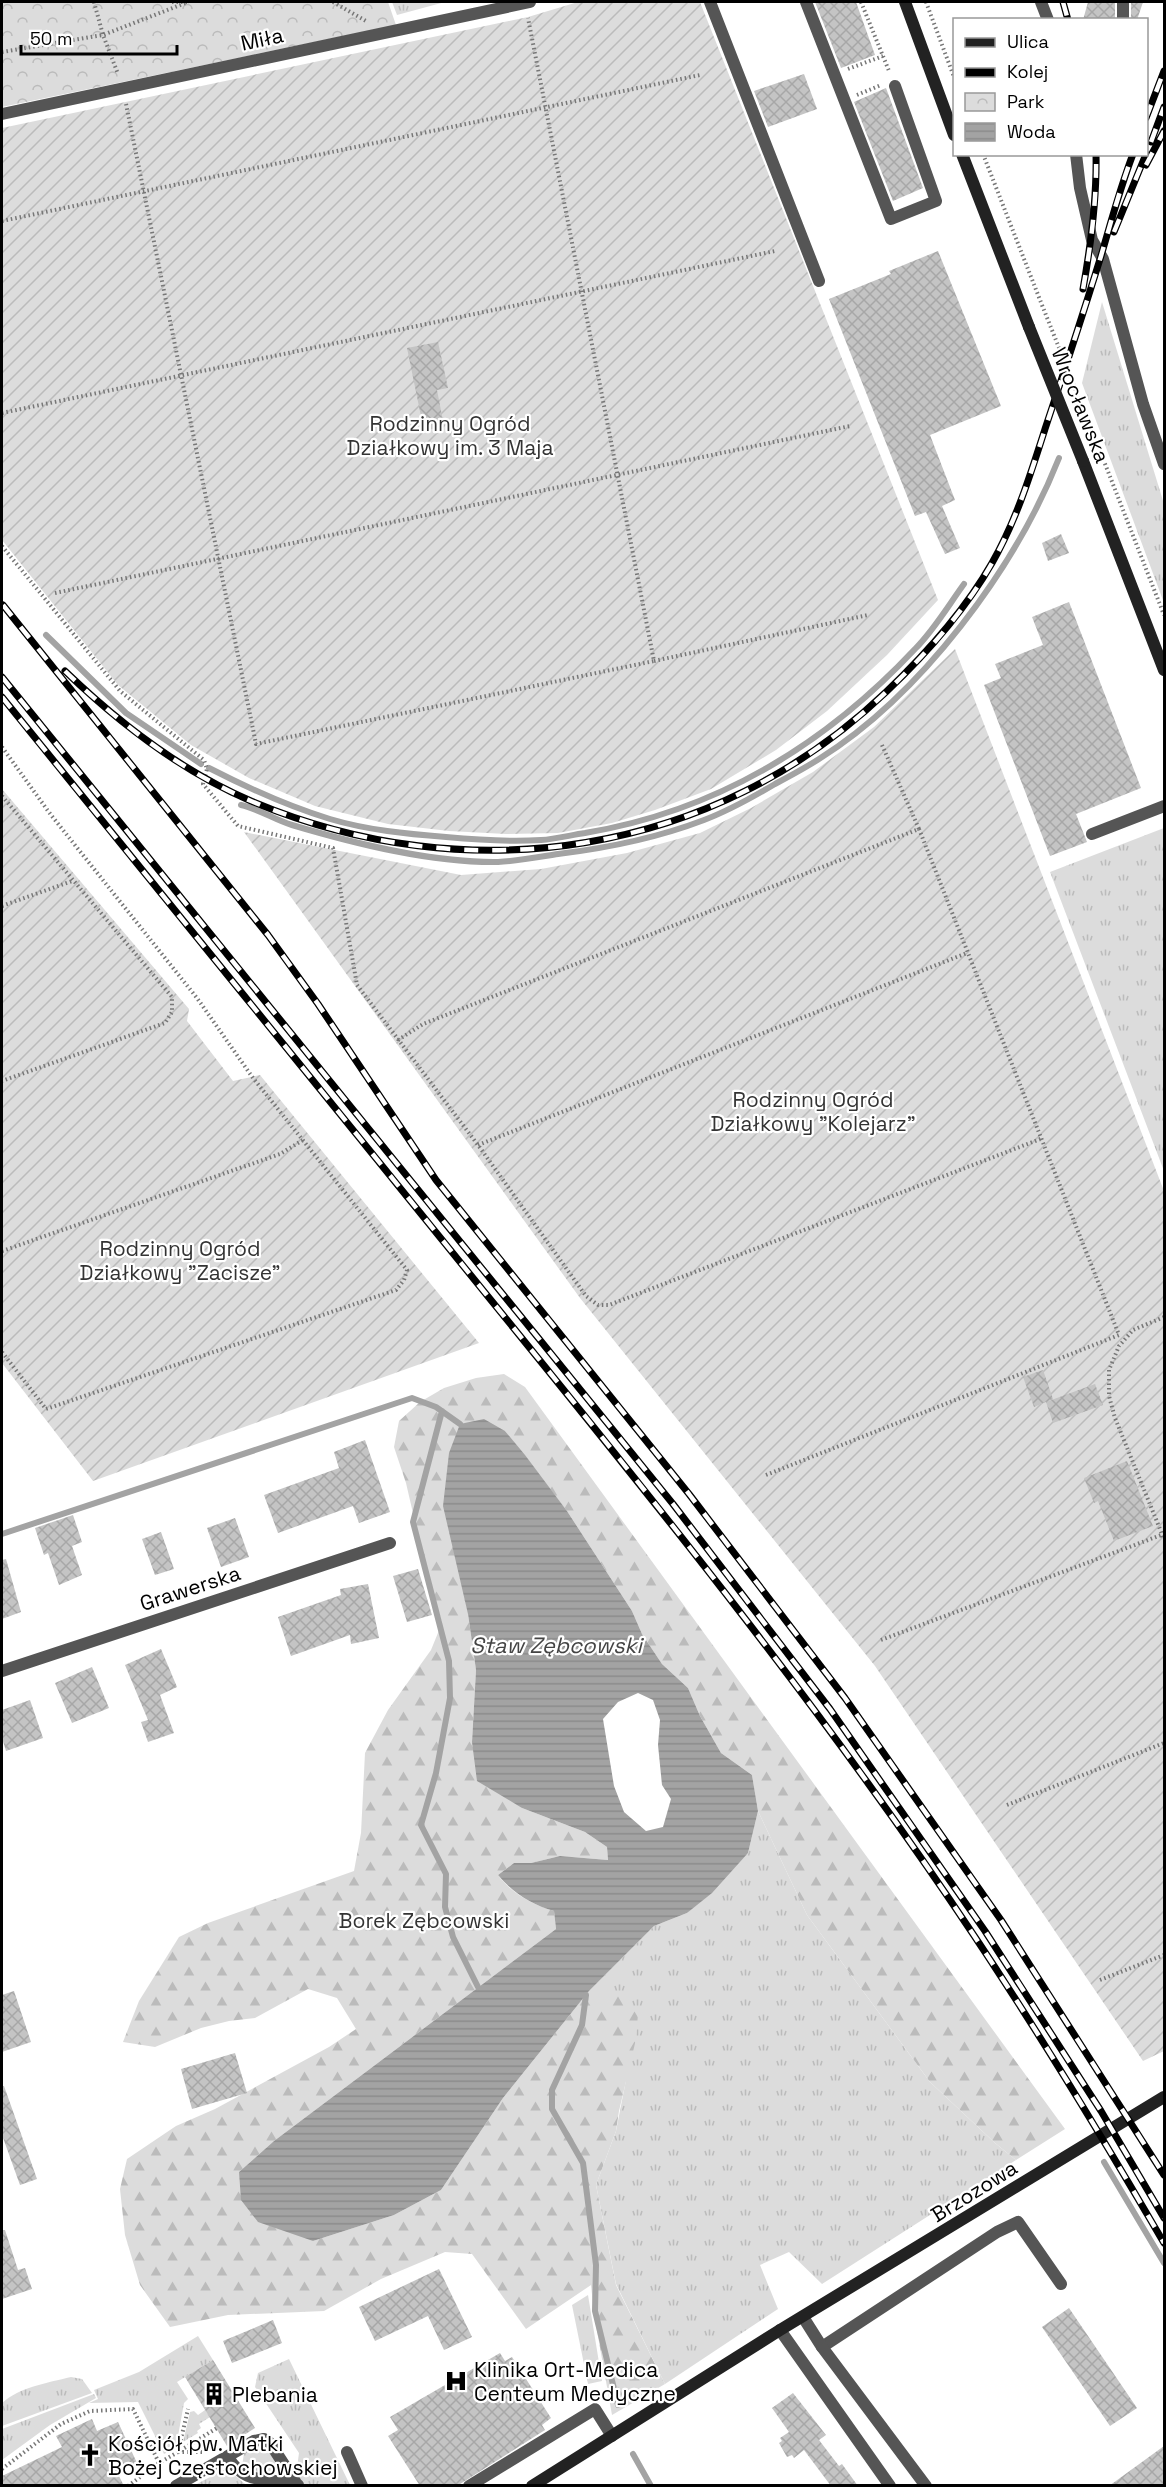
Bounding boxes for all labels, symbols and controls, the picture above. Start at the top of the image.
scale bar [21,18,177,56]
legend [953,18,1148,156]
street label: Miła [238,21,286,57]
text: 50 m [30,27,72,50]
text: Ulica [1007,30,1049,53]
text: Kolej [1007,60,1048,83]
text: Park [1007,90,1045,113]
text: Woda [1007,120,1056,143]
street label: Wrocławska [1046,343,1116,467]
park label: Rodzinny Ogród Działkowy im. 3 Maja [346,410,554,461]
park label: Rodzinny Ogród Działkowy "Kolejarz" [710,1086,916,1137]
park label: Rodzinny Ogród Działkowy "Zacisze" [79,1235,281,1286]
street label: Grawerska [136,1559,244,1617]
water label: Staw Zębcowski [470,1631,644,1659]
park label: Borek Zębcowski [339,1907,509,1934]
street label: Brzozowa [926,2154,1022,2228]
place label: Klinika Ort-Medica Centeum Medyczne [474,2356,676,2407]
hospital icon: Klinika Ort-Medica Centeum Medyczne [443,2368,469,2394]
building icon: Plebania [201,2381,227,2407]
place label: Plebania [232,2381,318,2408]
place label: Kościół pw. Matki Bożej Częstochowskiej [108,2430,338,2481]
church icon: Kościół pw. Matki Bożej Częstochowskiej [77,2442,103,2468]

